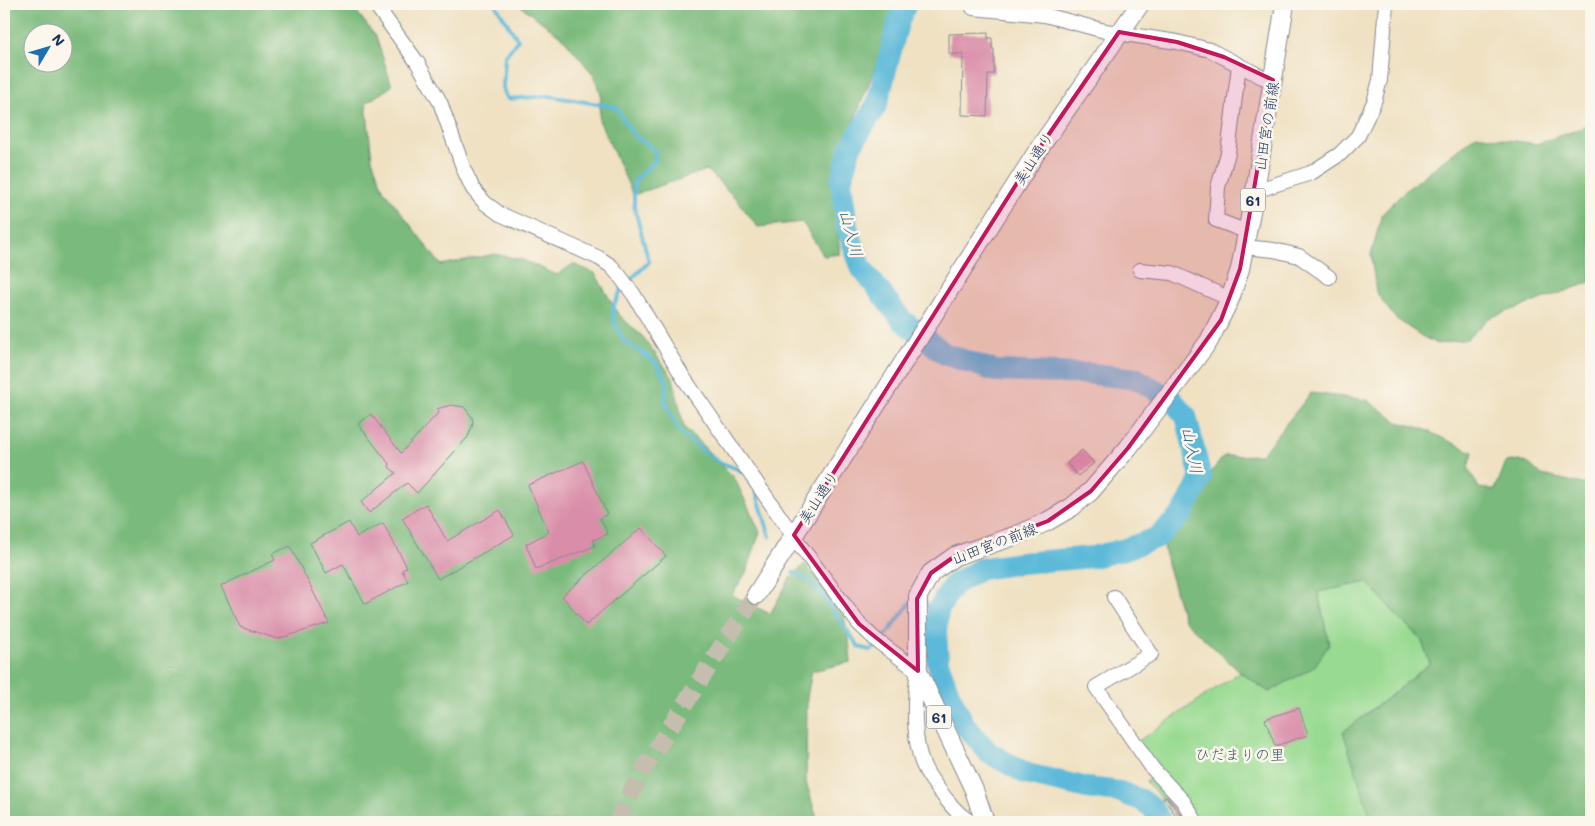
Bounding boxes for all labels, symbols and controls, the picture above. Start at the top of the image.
north arrow [22,22,72,72]
text: N [48,30,69,50]
street label: 山田宮の前線 [1249,80,1283,172]
street label: 美山通り [1008,127,1058,189]
road number: 61 [1240,188,1266,212]
water label: 山入川 [836,207,868,259]
water label: 山入川 [1178,424,1208,476]
street label: 美山通り [793,466,843,528]
street label: 山田宮の前線 [948,518,1040,568]
road number: 61 [926,706,952,729]
park label: ひだまりの里 [1195,744,1285,764]

